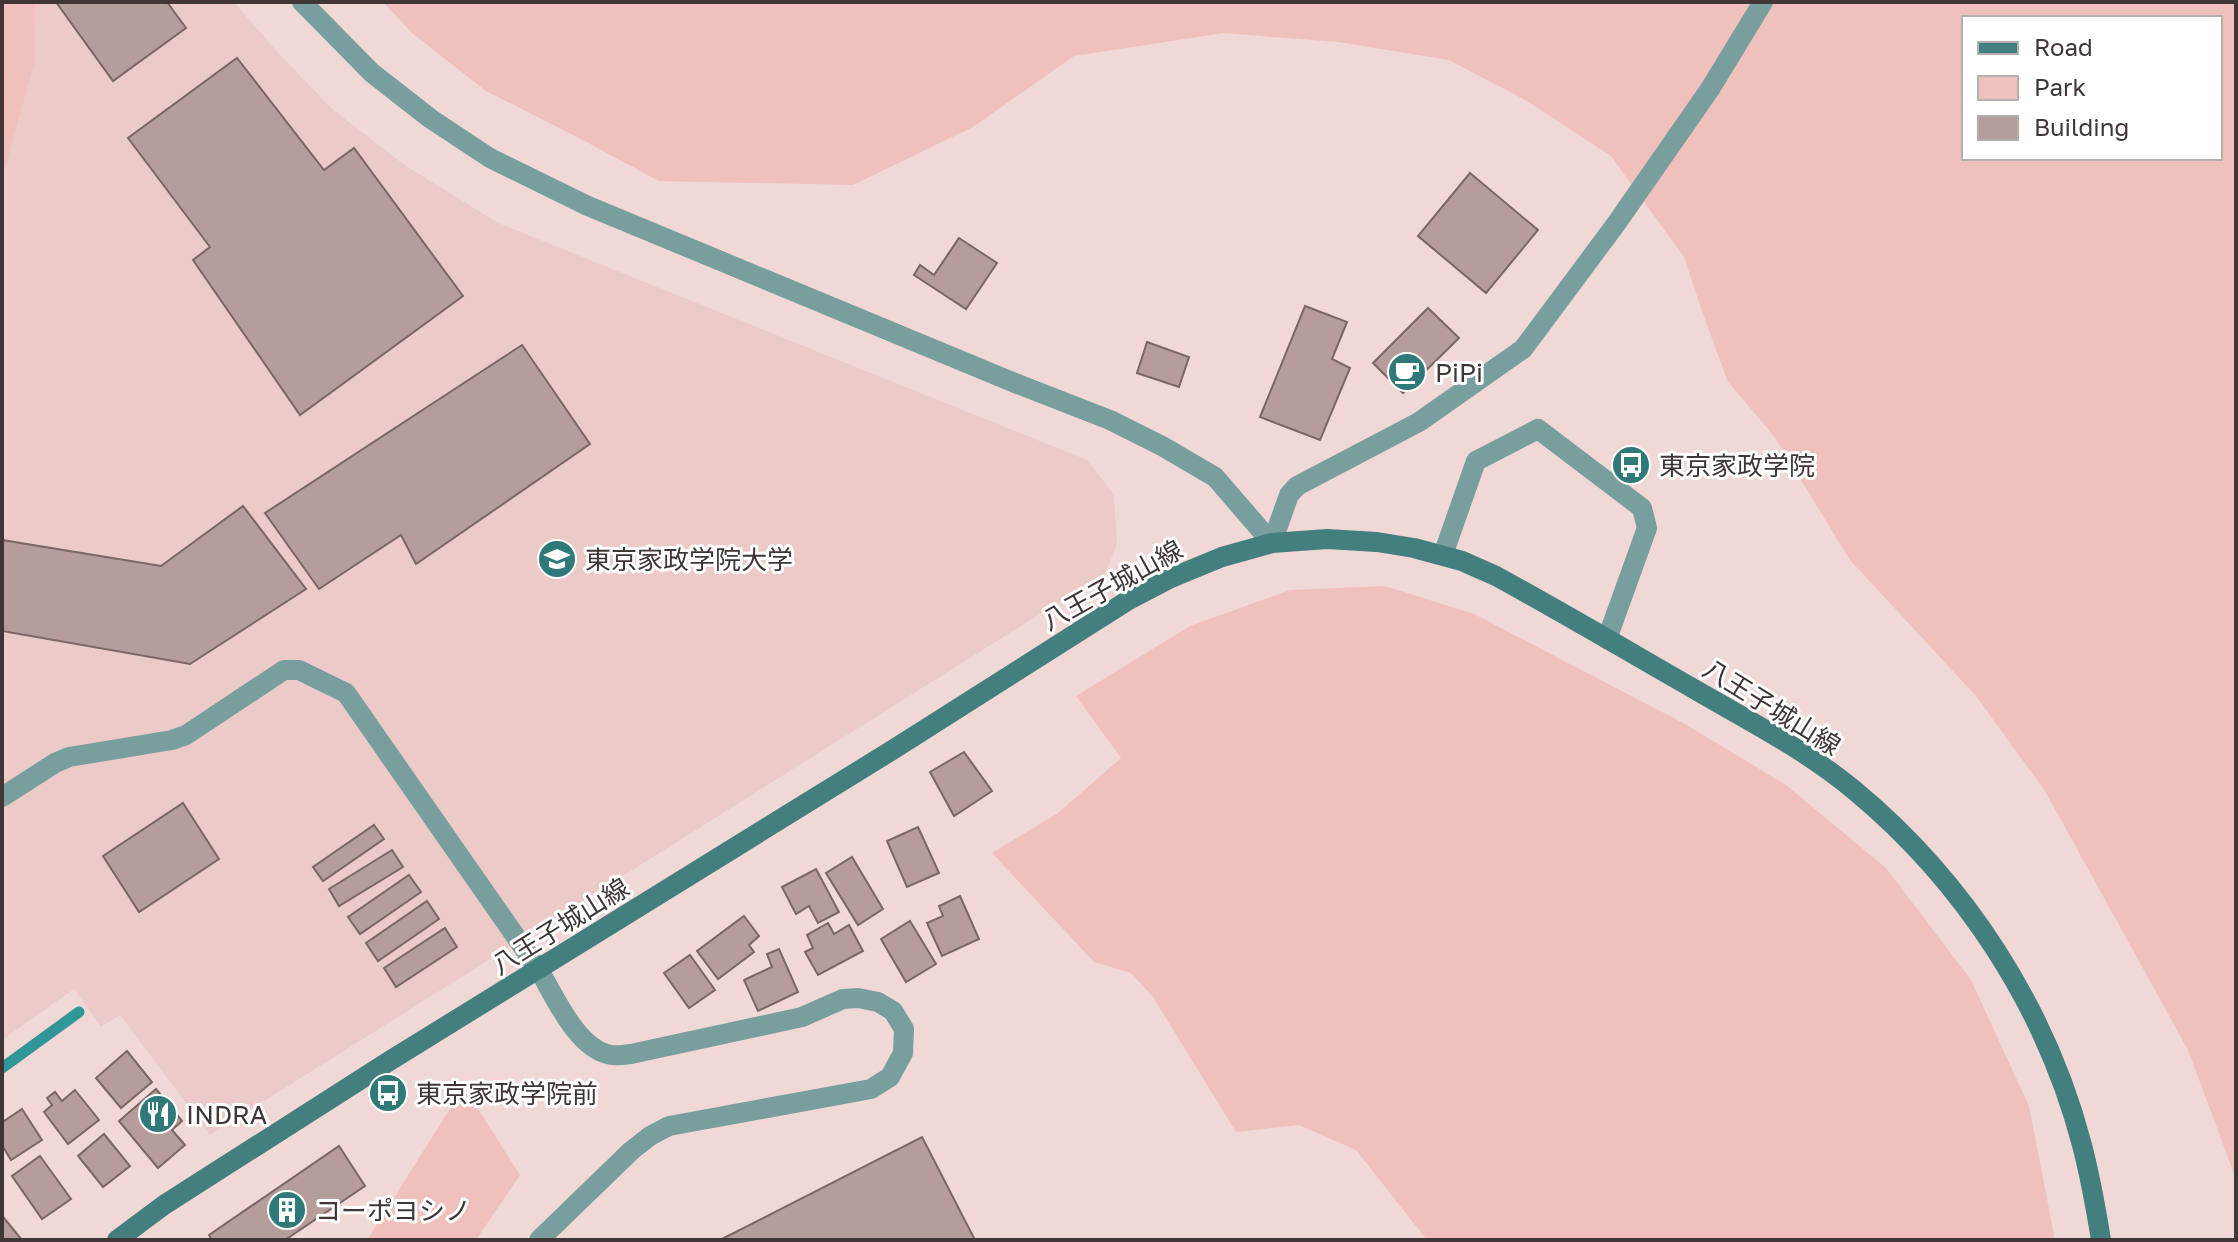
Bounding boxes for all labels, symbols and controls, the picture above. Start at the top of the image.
legend [1962,16,2222,160]
text: Road [2034,32,2093,61]
text: Park [2034,72,2086,101]
text: Building [2034,112,2129,141]
cafe icon: PiPi [1386,351,1428,393]
place label: PiPi [1435,357,1483,388]
bus stop icon: 東京家政学院 [1610,444,1652,486]
place label: 東京家政学院 [1659,450,1815,481]
street label: 八王子城山線 [1036,534,1188,636]
school or university icon: 東京家政学院大学 [536,538,578,580]
place label: 東京家政学院大学 [585,544,793,575]
street label: 八王子城山線 [1698,653,1846,761]
street label: 八王子城山線 [486,872,634,980]
bus stop icon: 東京家政学院前 [367,1072,409,1114]
place label: 東京家政学院前 [416,1078,598,1109]
restaurant icon: INDRA [137,1093,179,1135]
place label: INDRA [186,1099,267,1130]
building icon: コーポヨシノ [266,1189,308,1231]
place label: コーポヨシノ [315,1195,471,1226]

